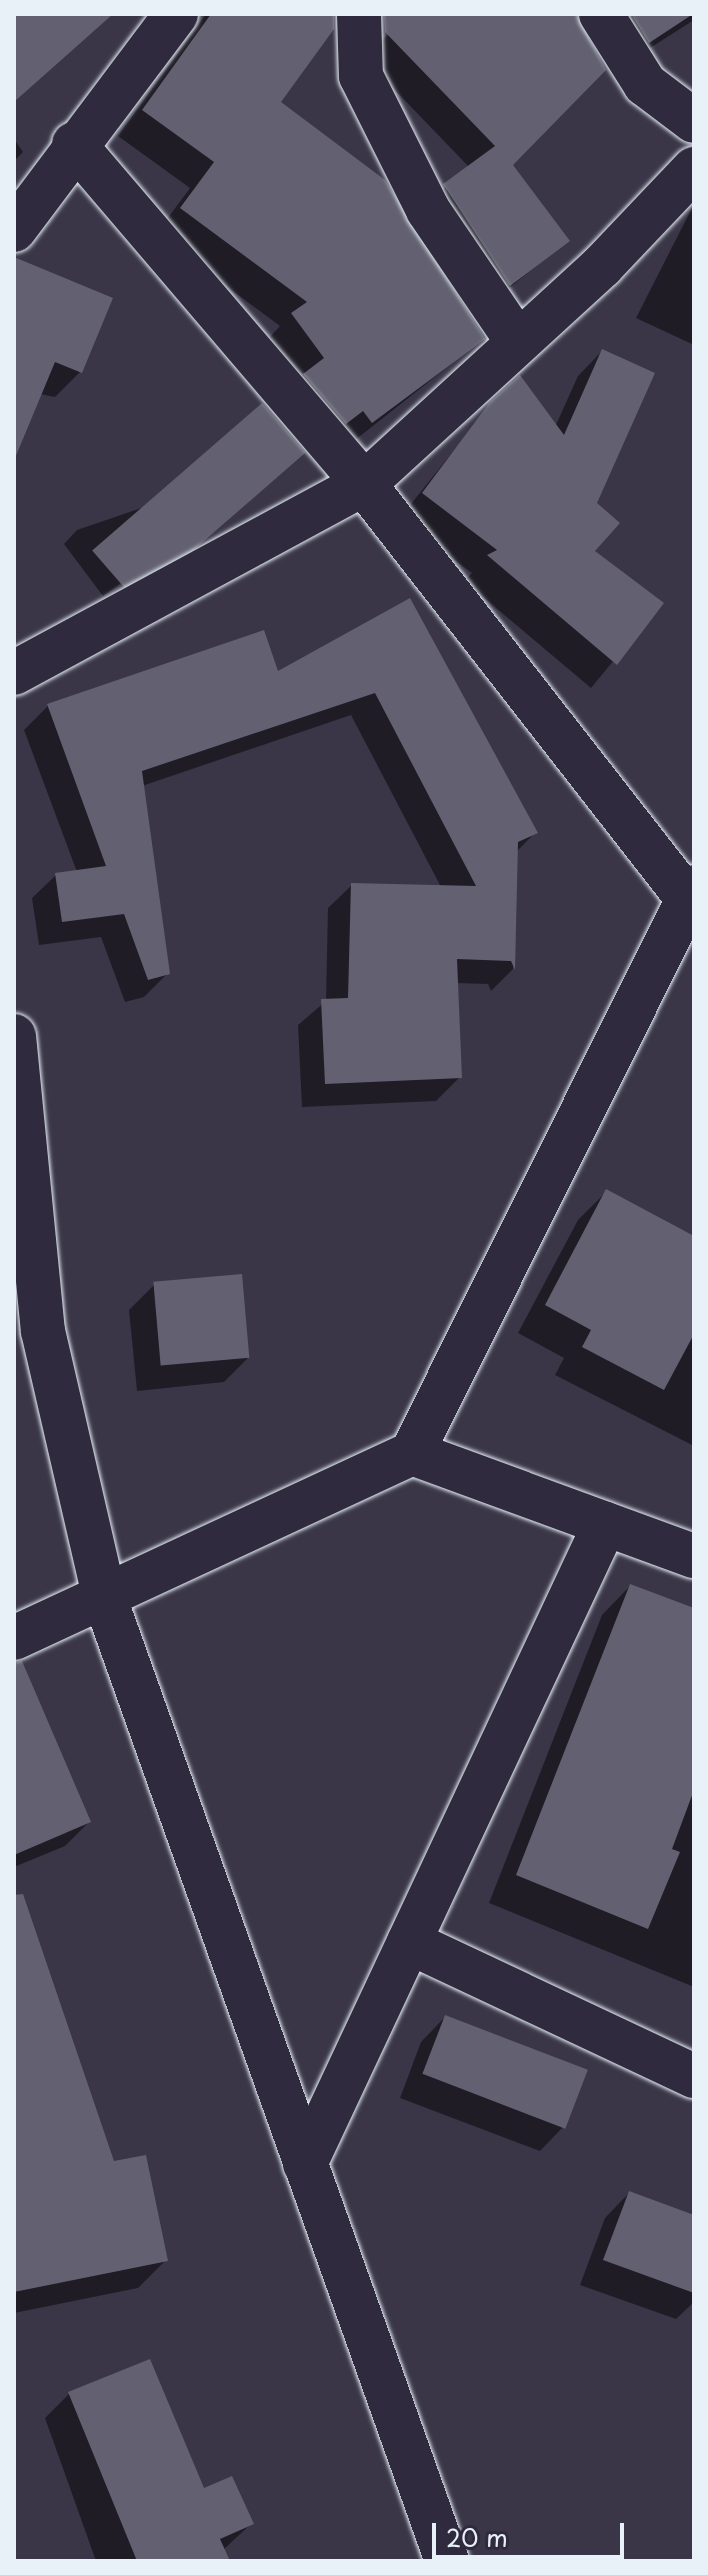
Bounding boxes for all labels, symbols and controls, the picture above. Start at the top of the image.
scale bar [436,2507,628,2557]
text: 20 m [446,2519,508,2555]

